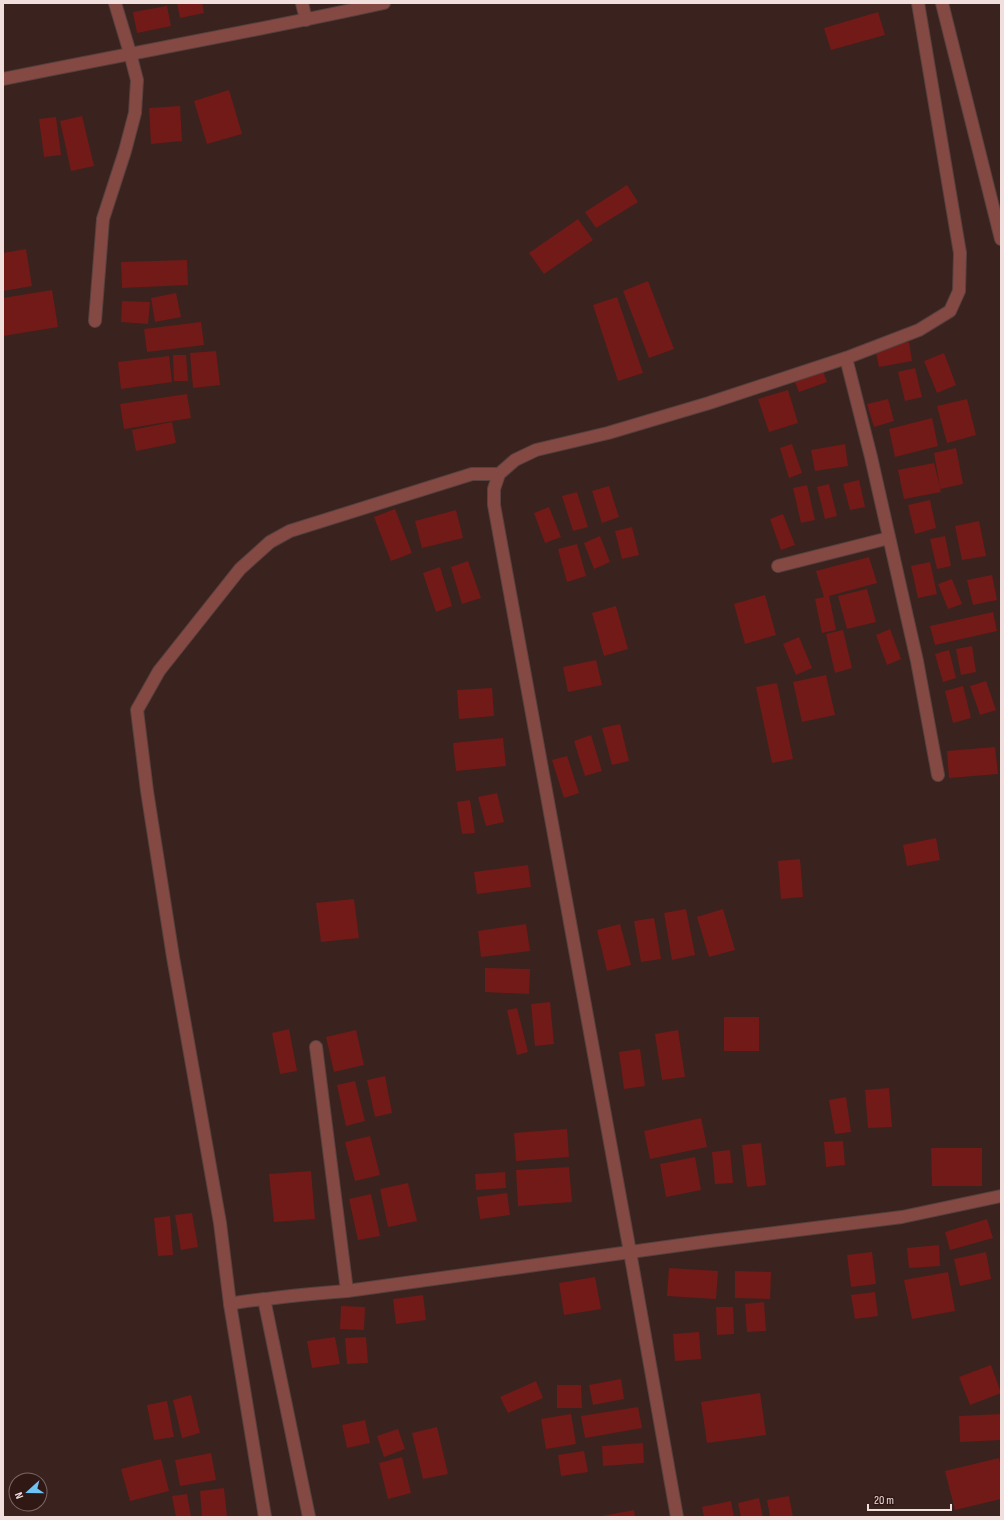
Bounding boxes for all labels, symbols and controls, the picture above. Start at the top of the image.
north arrow [8,1472,48,1512]
scale bar [868,1486,951,1512]
text: N [12,1490,26,1500]
text: 20 m [874,1493,894,1508]

